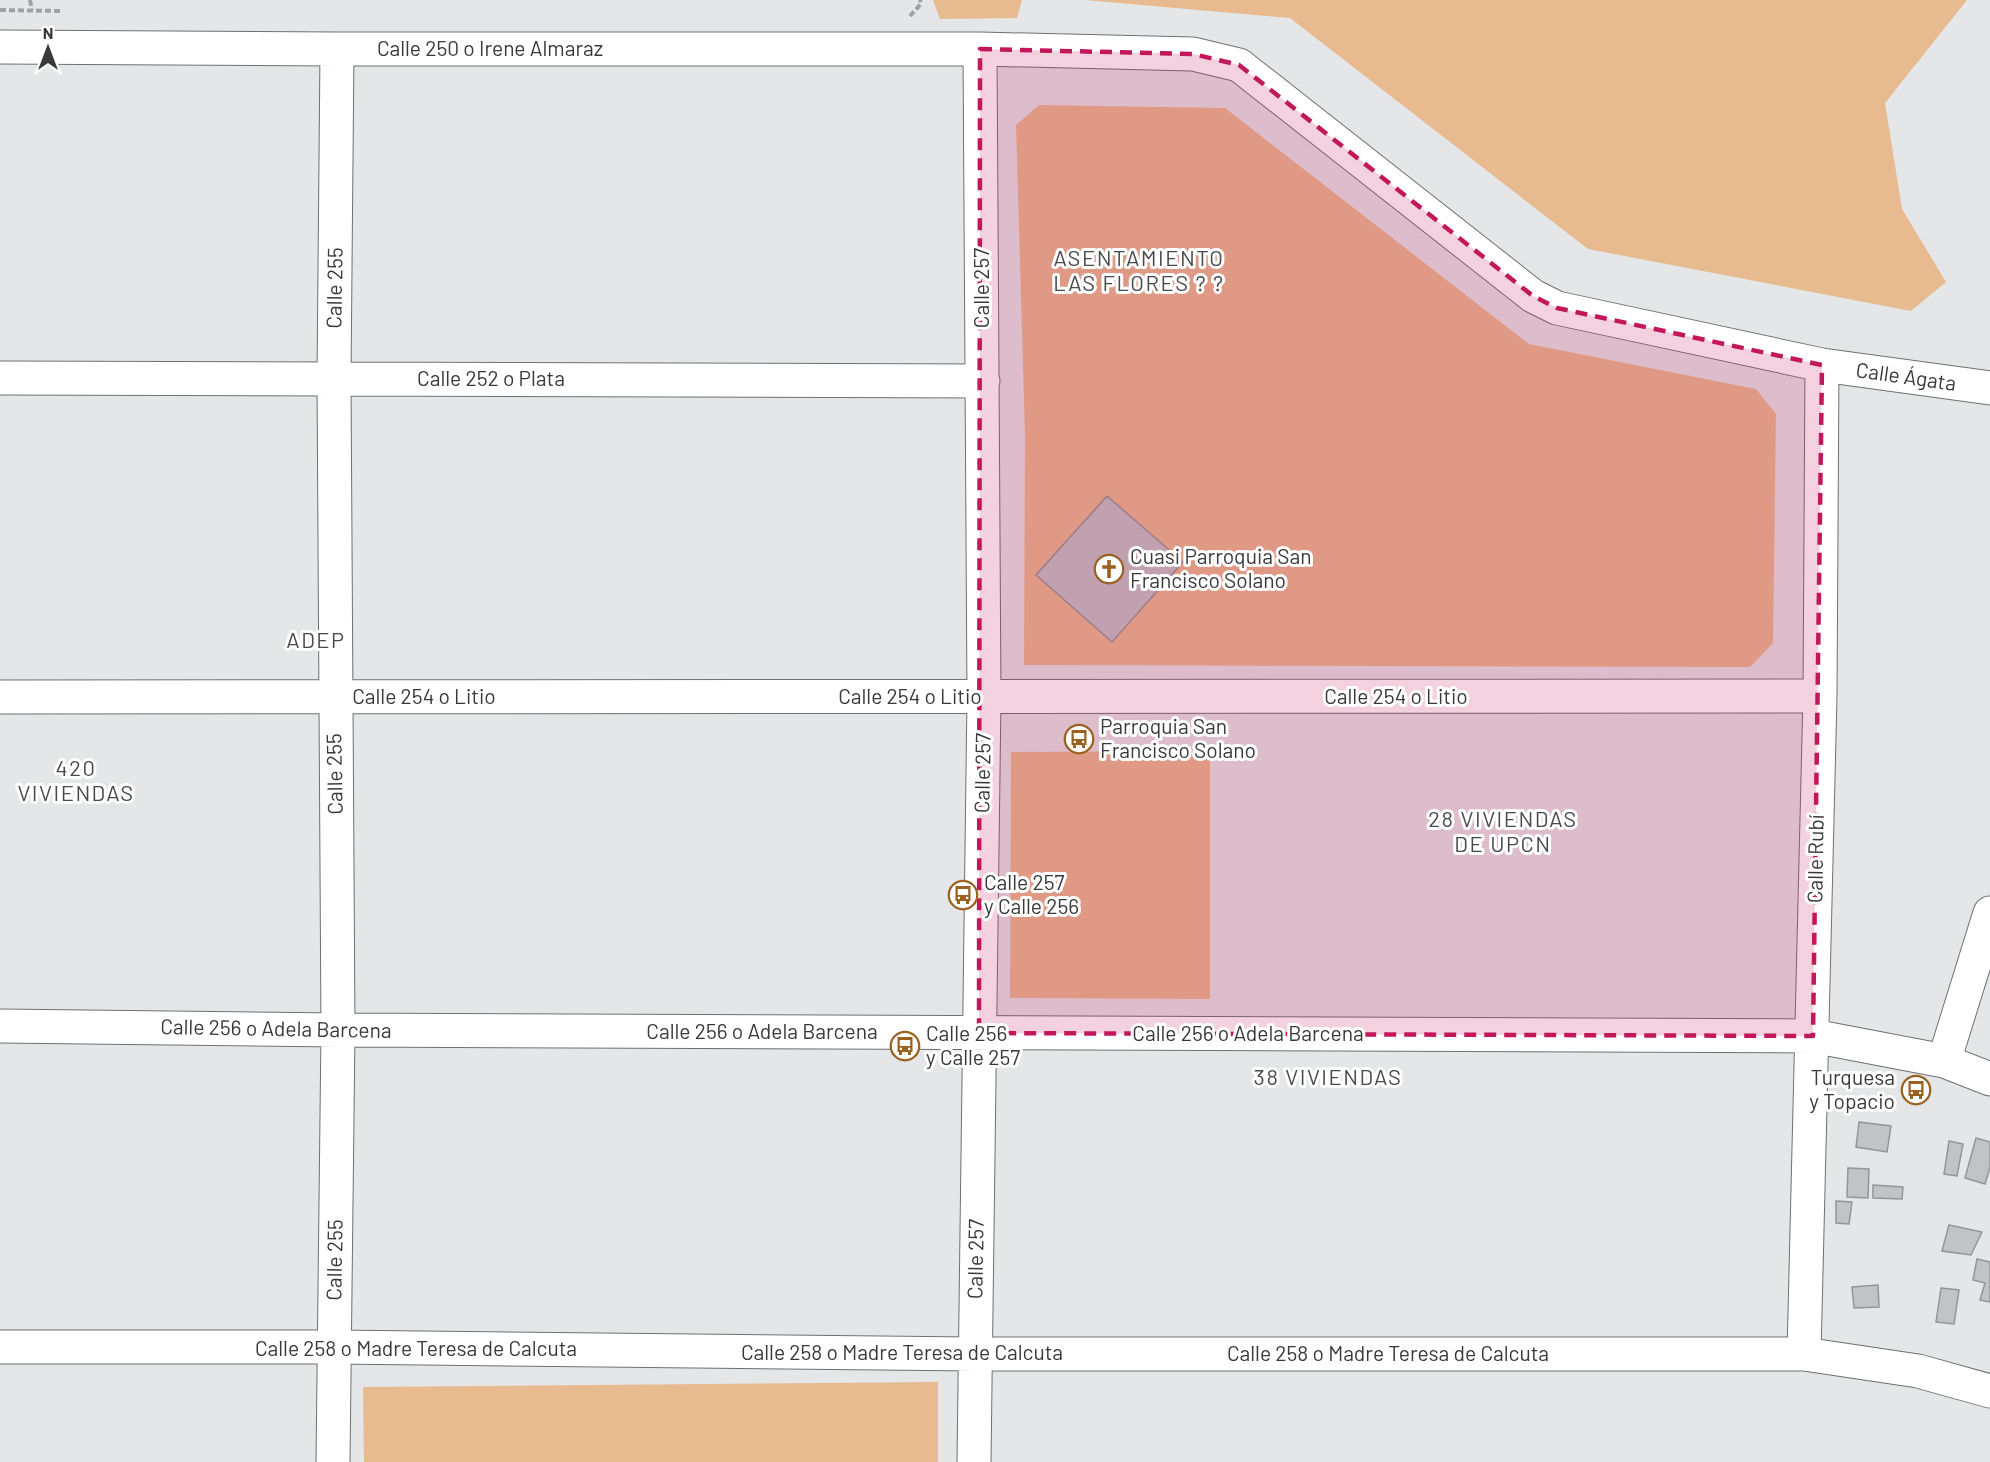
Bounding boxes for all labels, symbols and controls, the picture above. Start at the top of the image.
north arrow [18,18,78,78]
text: N [43,23,53,42]
street label: Calle 250 o Irene Almaraz [377,35,603,60]
district label: ASENTAMIENTO LAS FLORES ? ? [1053,244,1225,295]
street label: Calle 255 [320,247,347,329]
street label: Calle 257 [968,248,993,328]
street label: Calle Ágata [1854,356,1958,395]
street label: Calle 252 o Plata [417,365,565,390]
place label: Cuasi Parroquia San Francisco Solano [1130,543,1312,592]
church icon: Cuasi Parroquia San Francisco Solano [1093,553,1125,585]
district label: ADEP [286,626,346,652]
street label: Calle 254 o Litio [352,683,496,708]
street label: Calle 254 o Litio [838,683,982,708]
street label: Calle 254 o Litio [1324,683,1468,708]
place label: Parroquia San Francisco Solano [1100,713,1256,762]
bus stop icon: Parroquia San Francisco Solano [1063,723,1095,755]
street label: Calle 255 [320,733,347,815]
street label: Calle 257 [968,733,995,813]
district label: 420 VIVIENDAS [17,754,135,805]
district label: 28 VIVIENDAS DE UPCN [1428,805,1578,856]
street label: Calle Rubí [1801,814,1828,903]
place label: Calle 257 y Calle 256 [984,869,1079,918]
bus stop icon: Calle 257 y Calle 256 [947,879,979,911]
street label: Calle 256 o Adela Barcena [160,1013,392,1042]
street label: Calle 256 o Adela Barcena [646,1018,878,1043]
place label: Calle 256 y Calle 257 [926,1020,1020,1069]
street label: Calle 256 o Adela Barcena [1132,1020,1364,1045]
bus stop icon: Calle 256 y Calle 257 [889,1030,921,1062]
district label: 38 VIVIENDAS [1254,1063,1402,1089]
place label: Turquesa y Topacio [1809,1064,1895,1113]
bus stop icon: Turquesa y Topacio [1900,1074,1932,1106]
street label: Calle 255 [320,1219,347,1301]
street label: Calle 257 [961,1219,988,1299]
street label: Calle 258 o Madre Teresa de Calcuta [255,1335,577,1360]
street label: Calle 258 o Madre Teresa de Calcuta [741,1339,1063,1364]
street label: Calle 258 o Madre Teresa de Calcuta [1227,1340,1549,1365]

